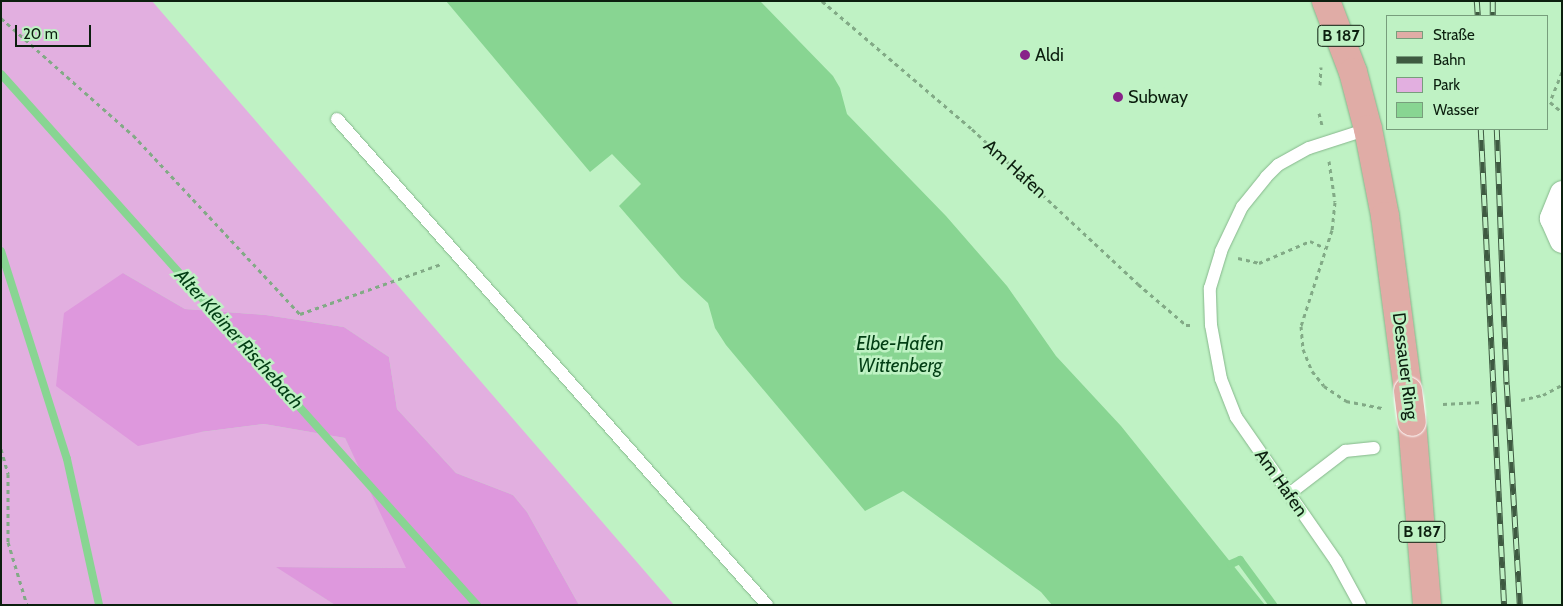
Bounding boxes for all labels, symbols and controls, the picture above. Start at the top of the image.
scale bar [18,15,94,47]
legend [1386,15,1548,130]
road number: B 187 [1317,22,1365,50]
text: 20 m [23,25,58,43]
text: Straße [1433,26,1475,44]
place label: Aldi [1035,44,1064,66]
marker: Aldi [1019,49,1031,61]
text: Bahn [1433,51,1466,69]
text: Park [1433,76,1460,94]
place label: Subway [1128,86,1188,108]
marker: Subway [1112,91,1124,103]
text: Wasser [1433,101,1479,119]
street label: Am Hafen [979,135,1051,203]
water label: Alter Kleiner Rischebach [170,264,308,414]
street label: Dessauer Ring [1388,311,1422,421]
water label: Elbe-Hafen Wittenberg [856,333,944,377]
street label: Am Hafen [1250,445,1312,521]
road number: B 187 [1398,518,1446,546]

